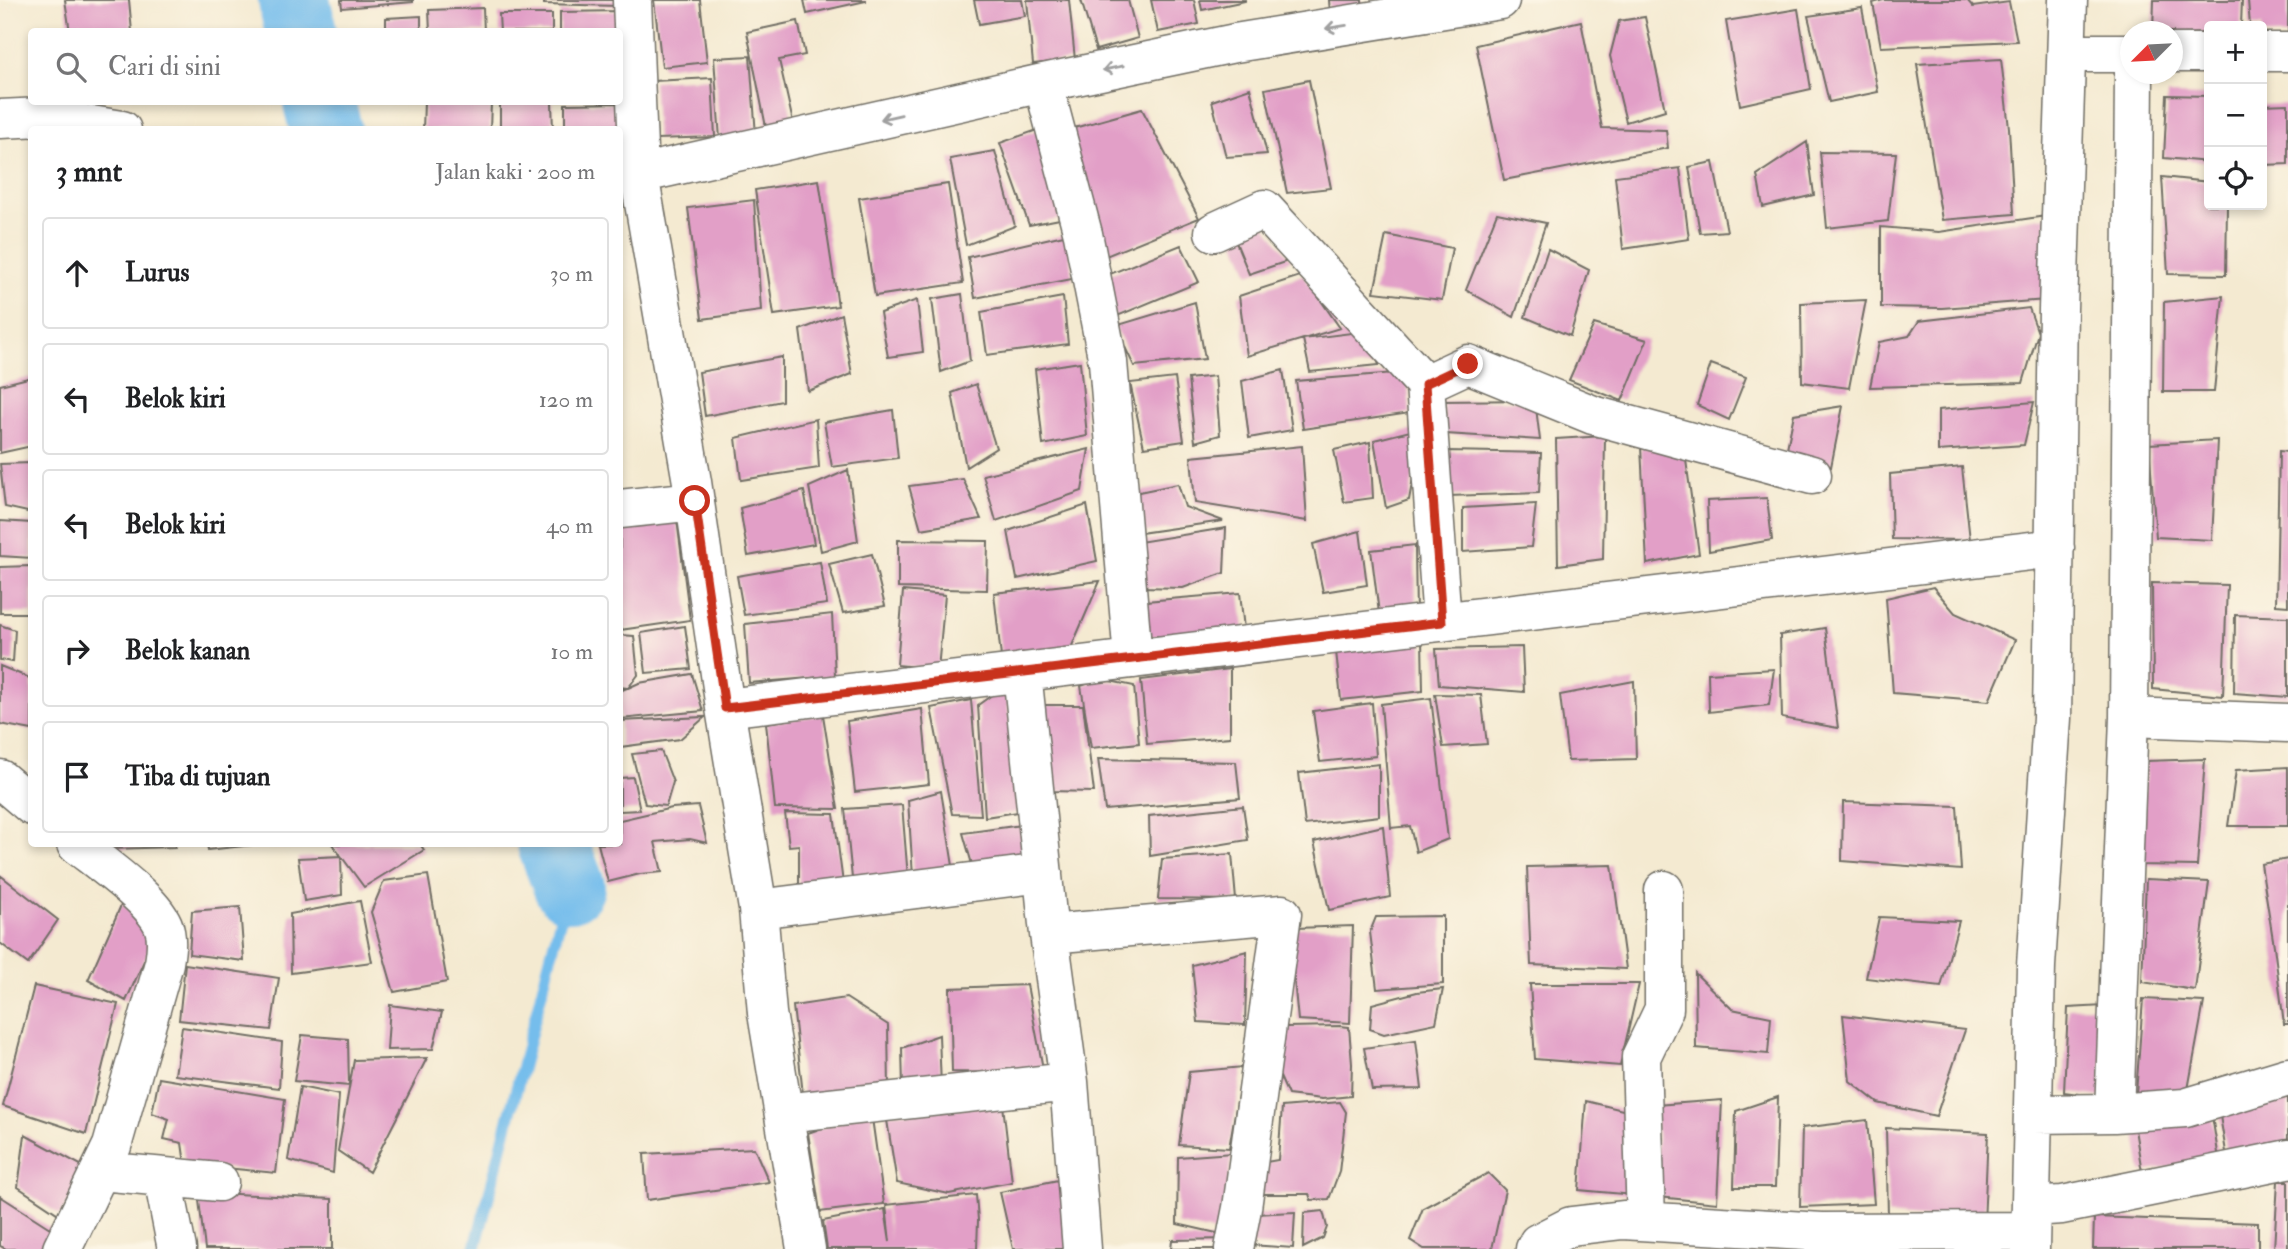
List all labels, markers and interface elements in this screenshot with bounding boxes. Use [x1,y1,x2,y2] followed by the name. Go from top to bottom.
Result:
[1325,21,1348,34] one-way arrow
[2120,21,2183,84] north arrow
[2204,21,2267,210] map controls
[2204,21,2267,84] button: +
[28,28,623,105] search box
[52,48,90,86] icon: search
[108,51,221,83] text: Cari di sini
[1102,62,1125,76] one-way arrow
[2204,84,2267,147] button: −
[880,111,902,124] one-way arrow
[2204,147,2267,210] button: locate
[56,153,122,190] text: 3 mnt
[435,157,595,186] text: Jalan kaki · 200 m
[58,254,96,292] icon: ahead
[125,257,189,289] text: Lurus
[550,259,593,288] text: 30 m
[1452,348,1483,379] route end
[58,380,96,418] icon: left
[125,383,226,415] text: Belok kiri
[539,385,593,414] text: 120 m
[679,485,710,516] route start
[58,506,96,544] icon: left
[125,509,226,541] text: Belok kiri
[546,511,593,540] text: 40 m
[58,632,96,670] icon: right
[125,635,250,667] text: Belok kanan
[550,637,593,666] text: 10 m
[58,758,96,796] icon: arrive
[125,761,270,793] text: Tiba di tujuan

